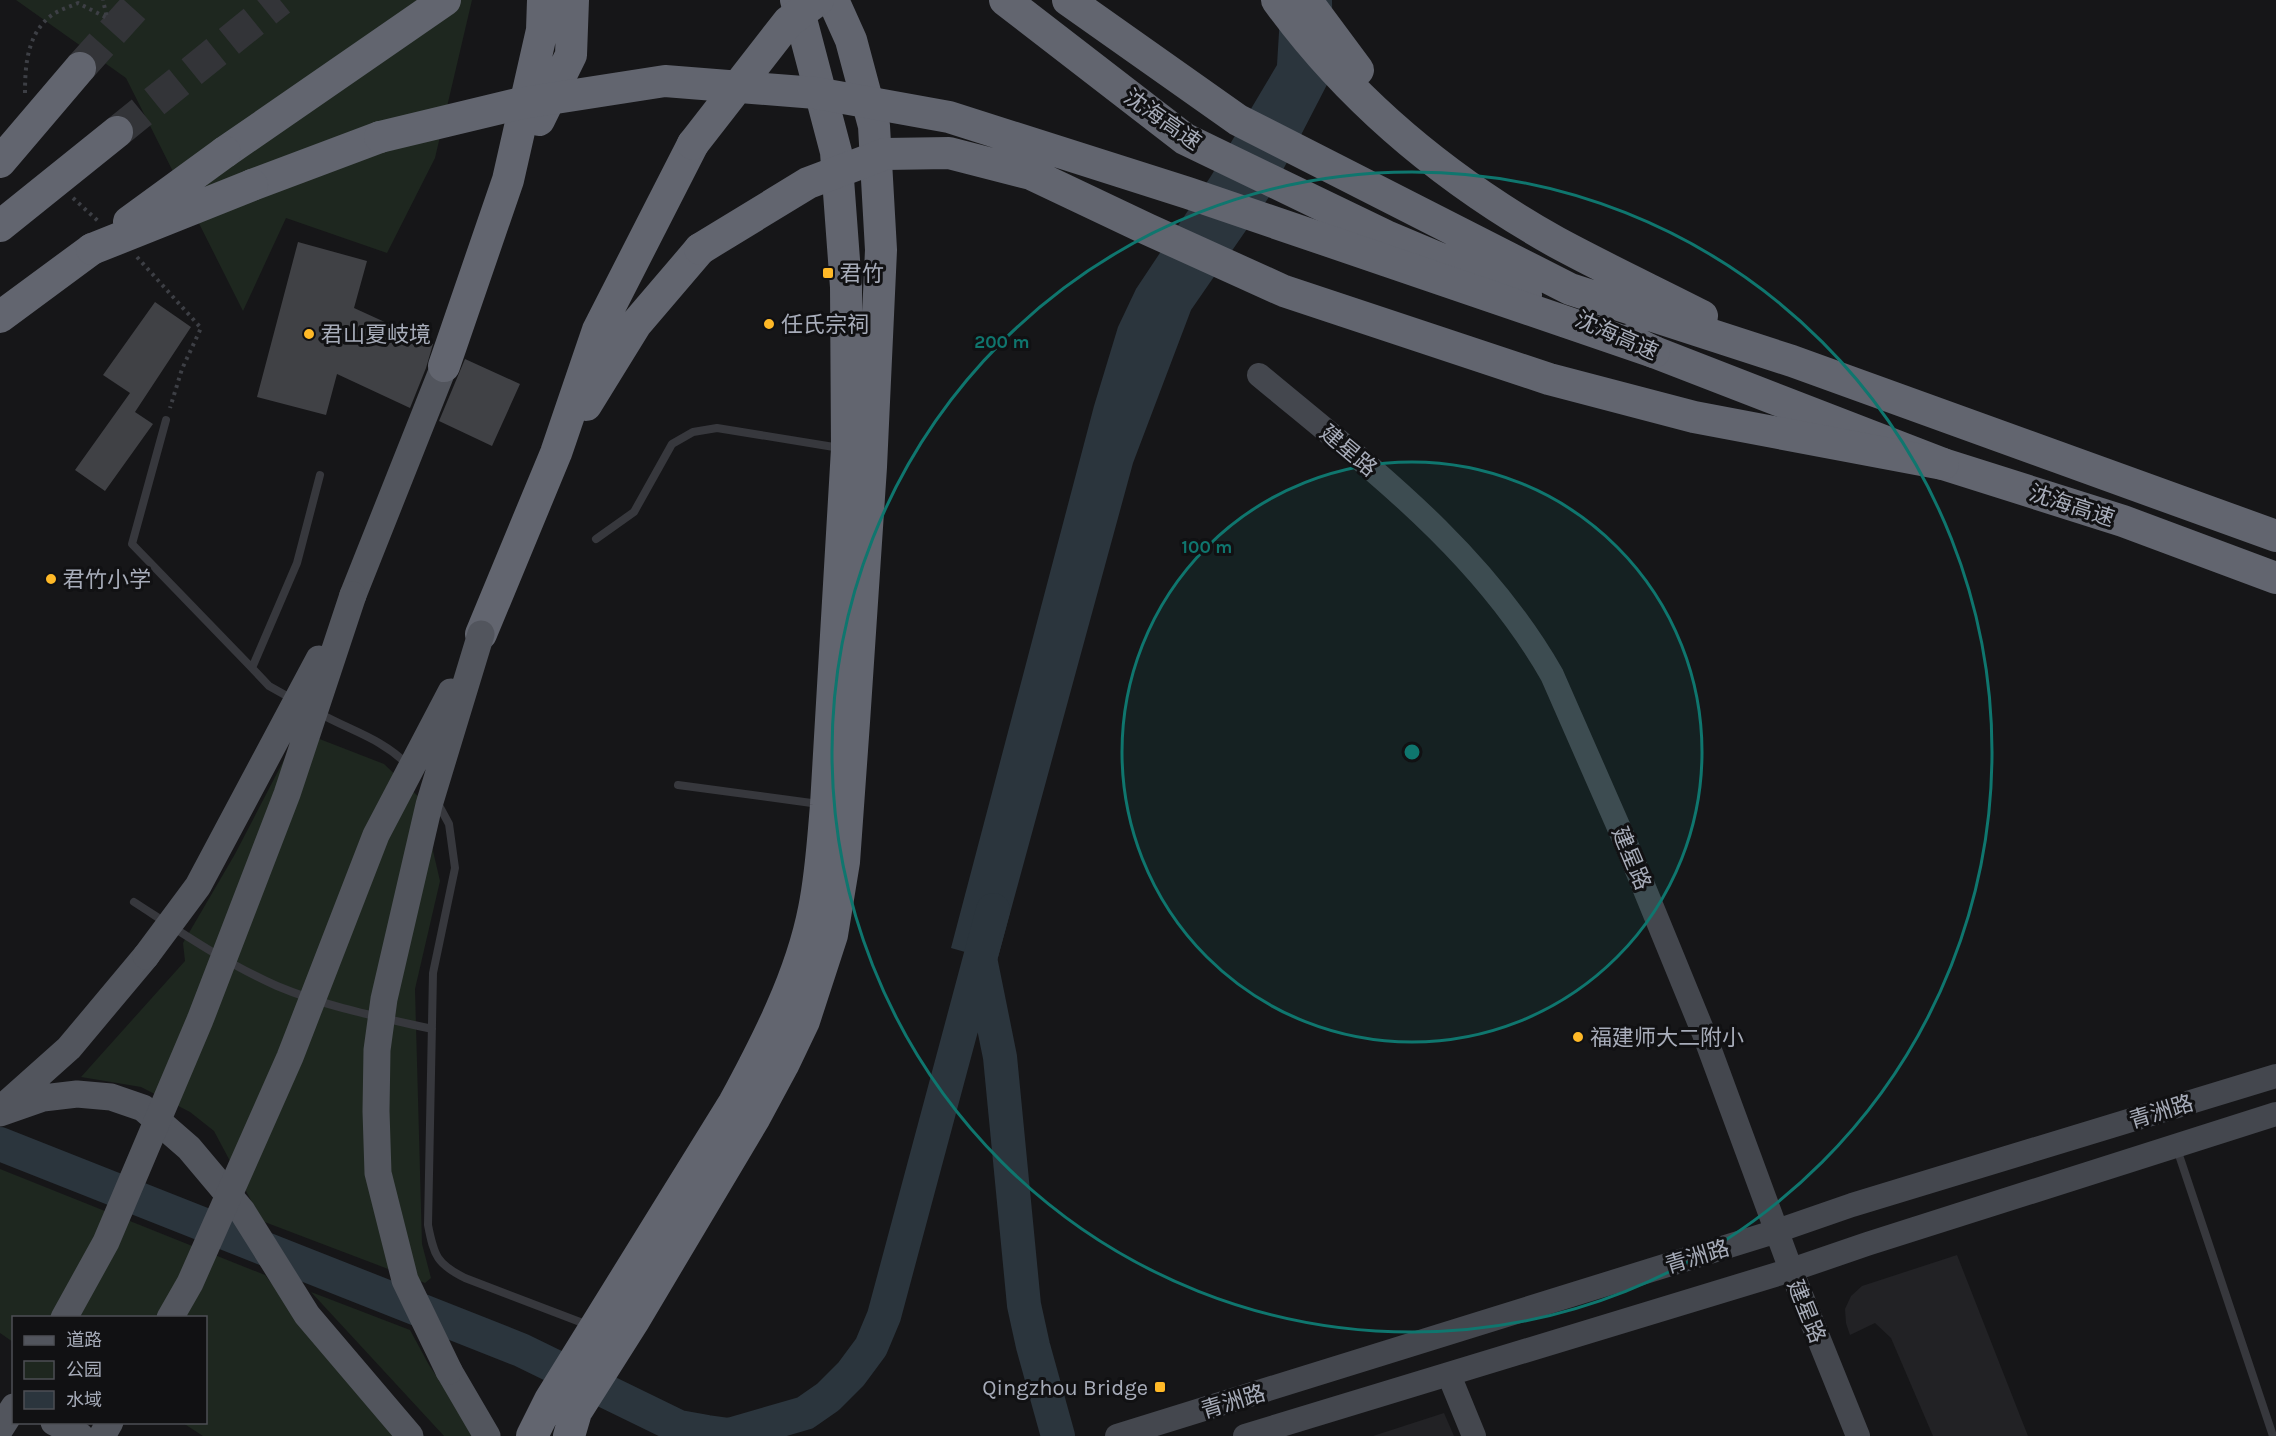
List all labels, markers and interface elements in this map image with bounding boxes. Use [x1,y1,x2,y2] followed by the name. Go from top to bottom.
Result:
[1119,84,1206,156] street label: 沈海高速
[840,261,884,287] place label: 君竹
[821,266,835,280] marker: 君竹
[1571,306,1662,366] street label: 沈海高速
[781,312,869,338] place label: 任氏宗祠
[762,317,776,331] marker: 任氏宗祠
[321,322,431,348] place label: 君山夏岐境
[302,327,316,341] marker: 君山夏岐境
[974,331,1030,353] text: 200 m
[1315,420,1382,482] street label: 建星路
[2026,480,2118,532] street label: 沈海高速
[1182,536,1232,558] text: 100 m
[63,567,151,593] place label: 君竹小学
[44,572,58,586] marker: 君竹小学
[1402,742,1422,762] centre of rings
[1606,823,1656,894] street label: 建星路
[1590,1025,1744,1051] place label: 福建师大二附小
[1571,1030,1585,1044] marker: 福建师大二附小
[2126,1090,2197,1134] street label: 青洲路
[1662,1235,1733,1279] street label: 青洲路
[1782,1276,1830,1347] street label: 建星路
[12,1316,207,1424] legend
[66,1329,102,1351] text: 道路
[66,1359,102,1381] text: 公园
[982,1375,1148,1401] place label: Qingzhou Bridge
[1153,1380,1167,1394] marker: Qingzhou Bridge
[1198,1380,1269,1424] street label: 青洲路
[66,1389,102,1411] text: 水域

